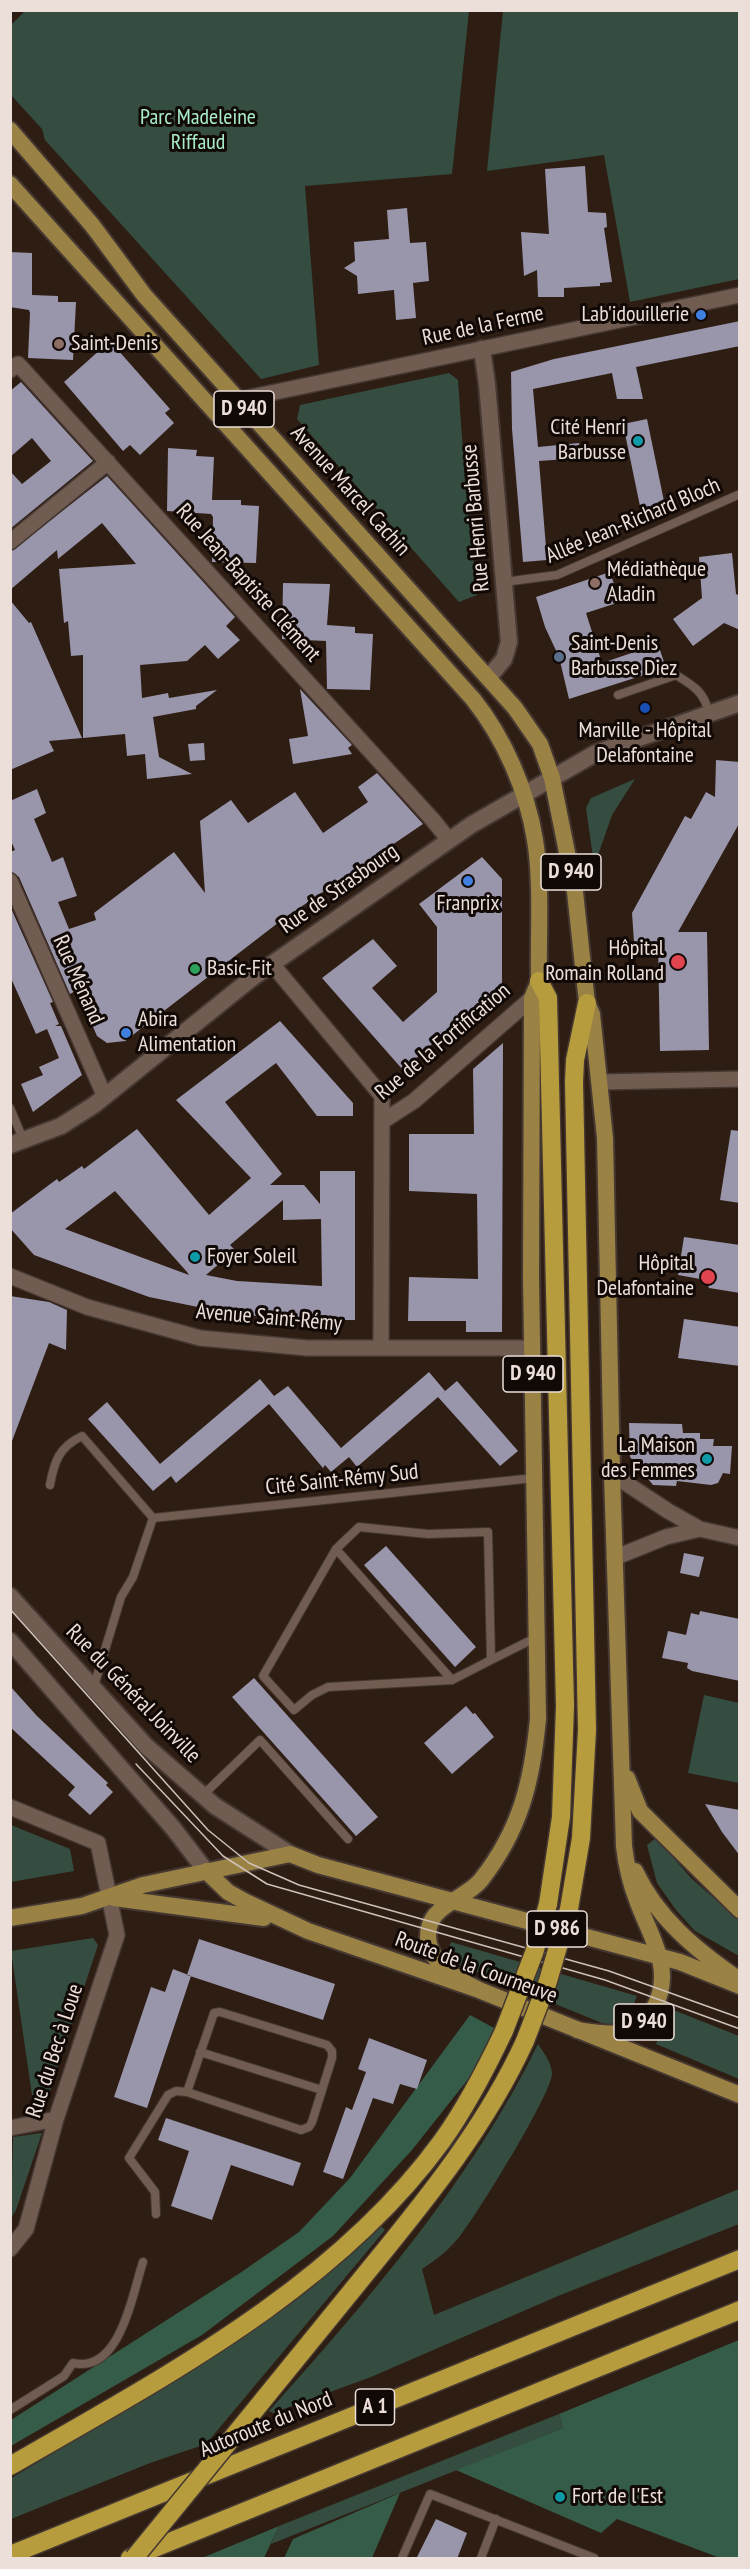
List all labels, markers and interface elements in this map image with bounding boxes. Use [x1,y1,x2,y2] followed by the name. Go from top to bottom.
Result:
[140,105,256,156] park label: Parc Madeleine Riffaud
[420,300,546,352] street label: Rue de la Ferme
[582,302,689,328] place label: Lab'idouillerie
[694,308,708,322] marker: Lab'idouillerie
[71,331,158,357] place label: Saint-Denis
[52,337,66,351] marker: Saint-Denis
[214,391,274,427] road number: D 940
[550,415,626,466] place label: Cité Henri Barbusse
[285,420,415,562] street label: Avenue Marcel Cachin
[631,434,645,448] marker: Cité Henri Barbusse
[456,443,496,593] street label: Rue Henri Barbusse
[542,472,724,570] street label: Allée Jean-Richard Bloch
[170,499,326,667] street label: Rue Jean-Baptiste Clément
[607,557,706,608] place label: Médiathèque Aladin
[588,576,602,590] marker: Médiathèque Aladin
[571,631,677,682] place label: Saint-Denis Barbusse Diez
[552,650,566,664] marker: Saint-Denis Barbusse Diez
[638,701,652,715] marker: Marville - Hôpital Delafontaine
[579,718,711,770] place label: Marville - Hôpital Delafontaine
[274,838,404,940] street label: Rue de Strasbourg
[541,854,601,890] road number: D 940
[461,874,475,888] marker: Franprix
[436,891,500,917] place label: Franprix
[47,931,109,1029] street label: Rue Ménand
[545,936,664,987] place label: Hôpital Romain Rolland
[669,953,687,971] marker: Hôpital Romain Rolland
[207,956,272,982] place label: Basic-Fit
[188,962,202,976] marker: Basic-Fit
[370,978,516,1106] street label: Rue de la Fortification
[138,1007,236,1058] place label: Abira Alimentation
[119,1026,133,1040] marker: Abira Alimentation
[207,1244,296,1270] place label: Foyer Soleil
[188,1250,202,1264] marker: Foyer Soleil
[596,1251,694,1302] place label: Hôpital Delafontaine
[699,1268,717,1286] marker: Hôpital Delafontaine
[195,1298,343,1338] street label: Avenue Saint-Rémy
[503,1356,563,1392] road number: D 940
[601,1433,695,1484] place label: La Maison des Femmes
[700,1452,714,1466] marker: La Maison des Femmes
[264,1459,420,1501] street label: Cité Saint-Rémy Sud
[60,1619,206,1769] street label: Rue du Général Joinville
[527,1911,587,1947] road number: D 986
[391,1926,561,2010] street label: Route de la Courneuve
[21,1981,89,2121] street label: Rue du Bec à Loue
[614,2004,674,2040] road number: D 940
[196,2386,336,2464] street label: Autoroute du Nord
[356,2389,394,2425] road number: A 1
[572,2484,663,2510] place label: Fort de l'Est
[553,2490,567,2504] marker: Fort de l'Est

